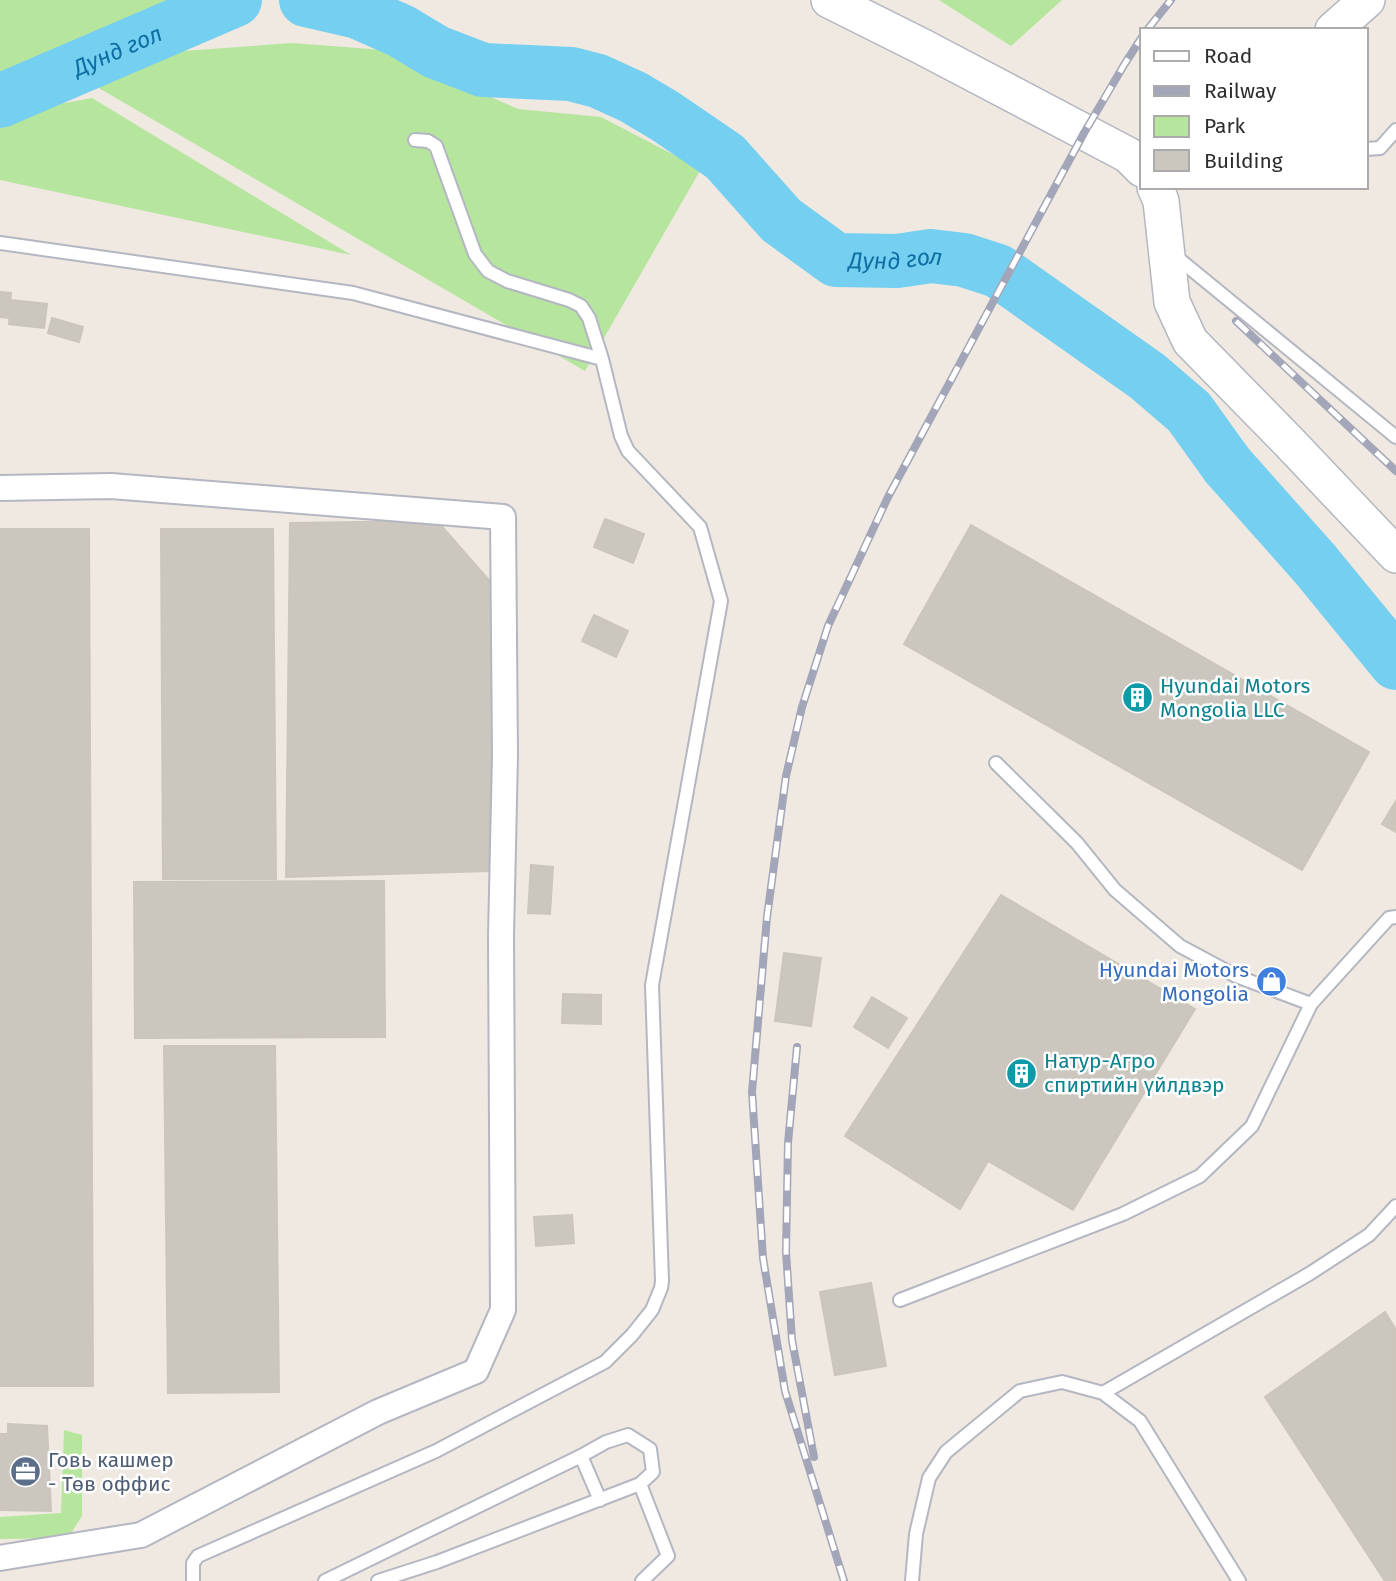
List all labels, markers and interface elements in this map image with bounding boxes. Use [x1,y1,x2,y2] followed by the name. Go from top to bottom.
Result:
[67,19,166,83] water label: Дунд гол
[1140,28,1368,189] legend
[1204,43,1252,69] text: Road
[1204,78,1277,104] text: Railway
[1204,113,1246,139] text: Park
[1204,148,1283,174] text: Building
[847,242,944,275] water label: Дунд гол
[1160,673,1311,723] place label: Hyundai Motors Mongolia LLC
[1120,681,1154,715] building icon: Hyundai Motors Mongolia LLC
[1099,957,1249,1007] place label: Hyundai Motors Mongolia
[1255,965,1289,999] shop icon: Hyundai Motors Mongolia
[1044,1048,1225,1098] place label: Натур-Агро спиртийн үйлдвэр
[1004,1056,1038,1090] building icon: Натур-Агро спиртийн үйлдвэр
[48,1447,174,1497] place label: Говь кашмер - Төв оффис
[8,1455,42,1489] office icon: Говь кашмер - Төв оффис

